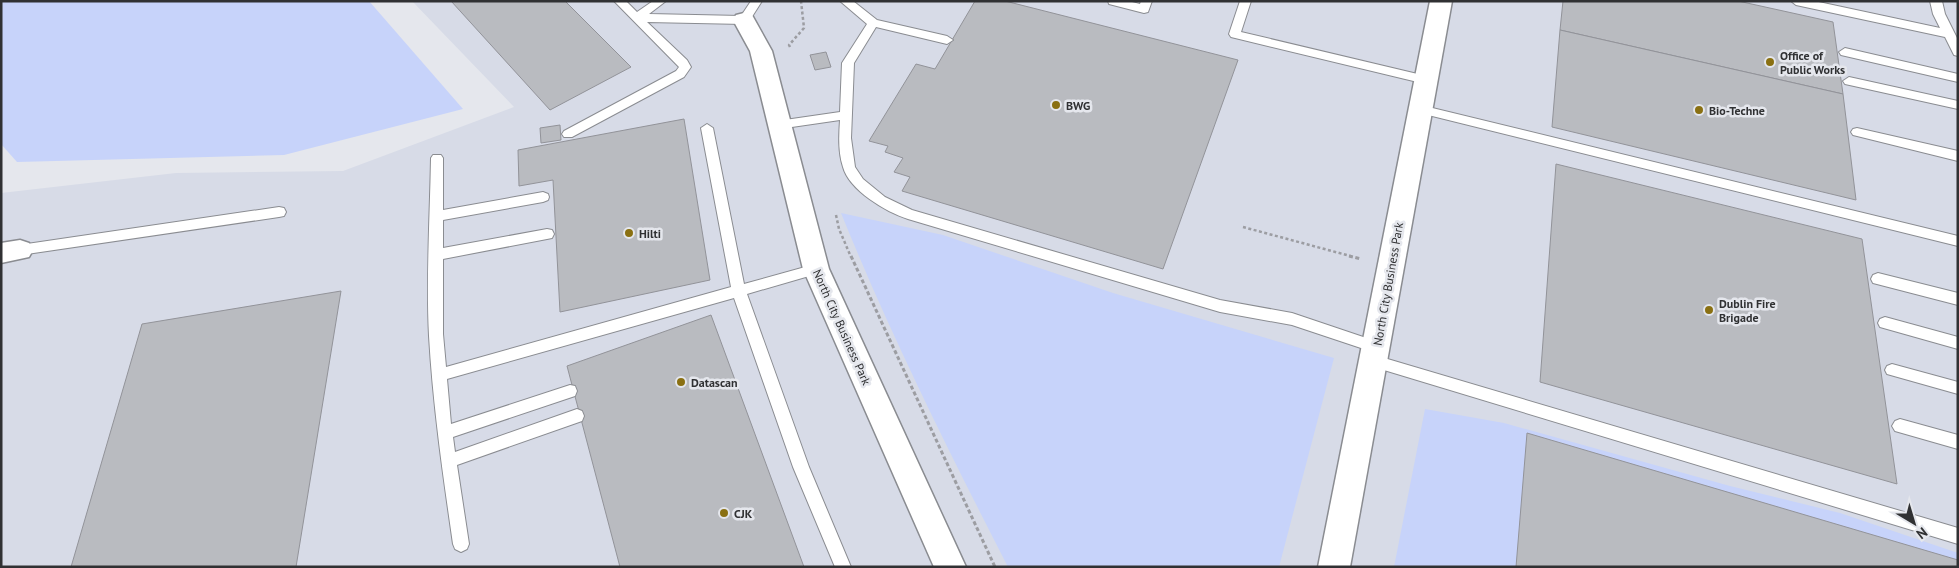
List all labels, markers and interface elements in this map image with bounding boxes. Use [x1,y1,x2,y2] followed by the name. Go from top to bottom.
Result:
[1780,48,1845,77] place label: Office of Public Works
[1764,56,1776,68] marker: Office of Public Works
[1066,98,1090,113] place label: BWG
[1050,99,1062,111] marker: BWG
[1709,103,1765,118] place label: Bio-Techne
[1693,104,1705,116] marker: Bio-Techne
[1370,221,1406,347] street label: North City Business Park
[639,226,661,241] place label: Hilti
[623,227,635,239] marker: Hilti
[810,267,874,387] street label: North City Business Park
[1719,296,1776,325] place label: Dublin Fire Brigade
[1703,304,1715,316] marker: Dublin Fire Brigade
[691,375,738,390] place label: Datascan
[675,376,687,388] marker: Datascan
[1889,498,1939,548] north arrow
[734,506,753,521] place label: CJK
[718,507,730,519] marker: CJK
[1913,523,1931,543] text: N

